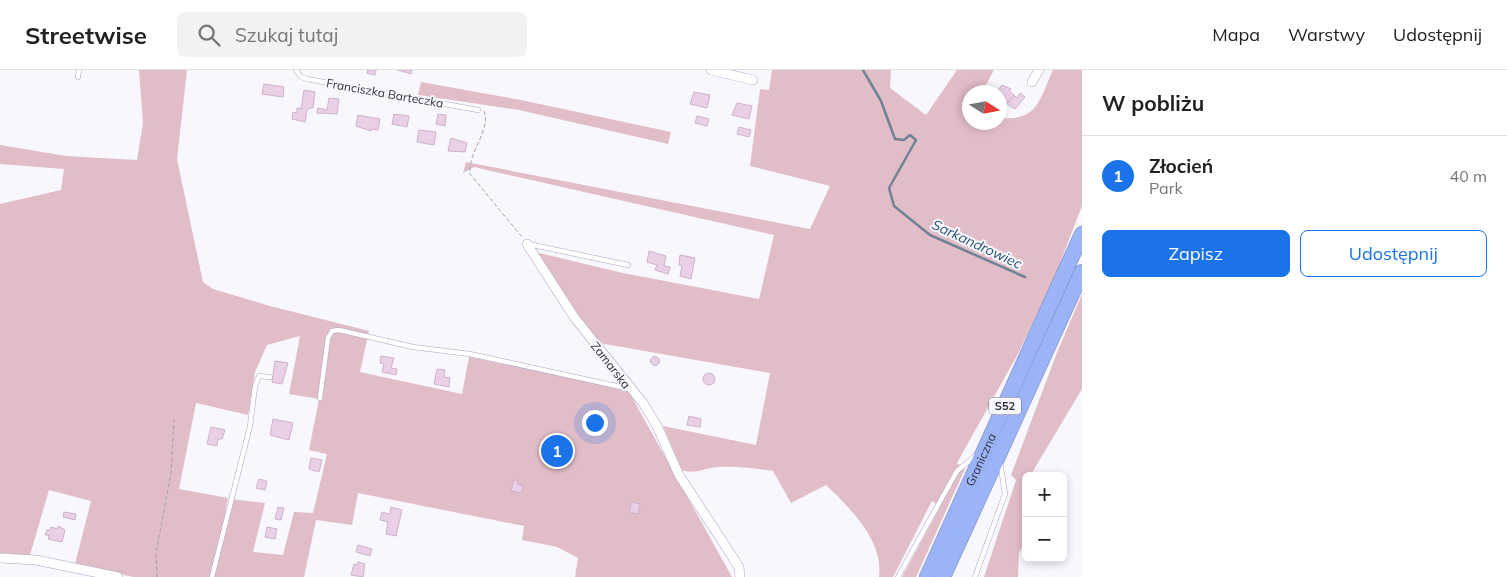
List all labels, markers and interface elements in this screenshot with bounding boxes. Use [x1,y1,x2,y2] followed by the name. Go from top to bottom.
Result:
[177,12,527,57] search box
[25,20,147,50] text: Streetwise
[195,21,223,49] icon: search
[235,23,338,47] text: Szukaj tutaj
[1212,23,1260,46] text: Mapa
[1288,23,1365,46] text: Warstwy
[1393,23,1482,46] text: Udostępnij
[325,75,445,111] street label: Franciszka Barteczka
[962,85,1007,130] north arrow
[1102,90,1204,116] text: W pobliżu
[1149,154,1213,178] text: Złocień
[1113,166,1123,186] text: 1
[1450,166,1487,186] text: 40 m
[1149,178,1183,198] text: Park
[929,215,1025,273] water label: Sarkandrowiec
[1102,230,1290,277] button: Zapisz
[1300,230,1487,277] button: Udostępnij
[588,338,634,392] street label: Zamarska
[989,398,1021,414] road number: S52
[582,410,608,436] your location
[962,431,999,488] street label: Graniczna
[541,432,573,470] pin: 1
[1022,472,1067,562] map controls
[1022,472,1067,517] button: +
[1022,517,1067,562] button: −

